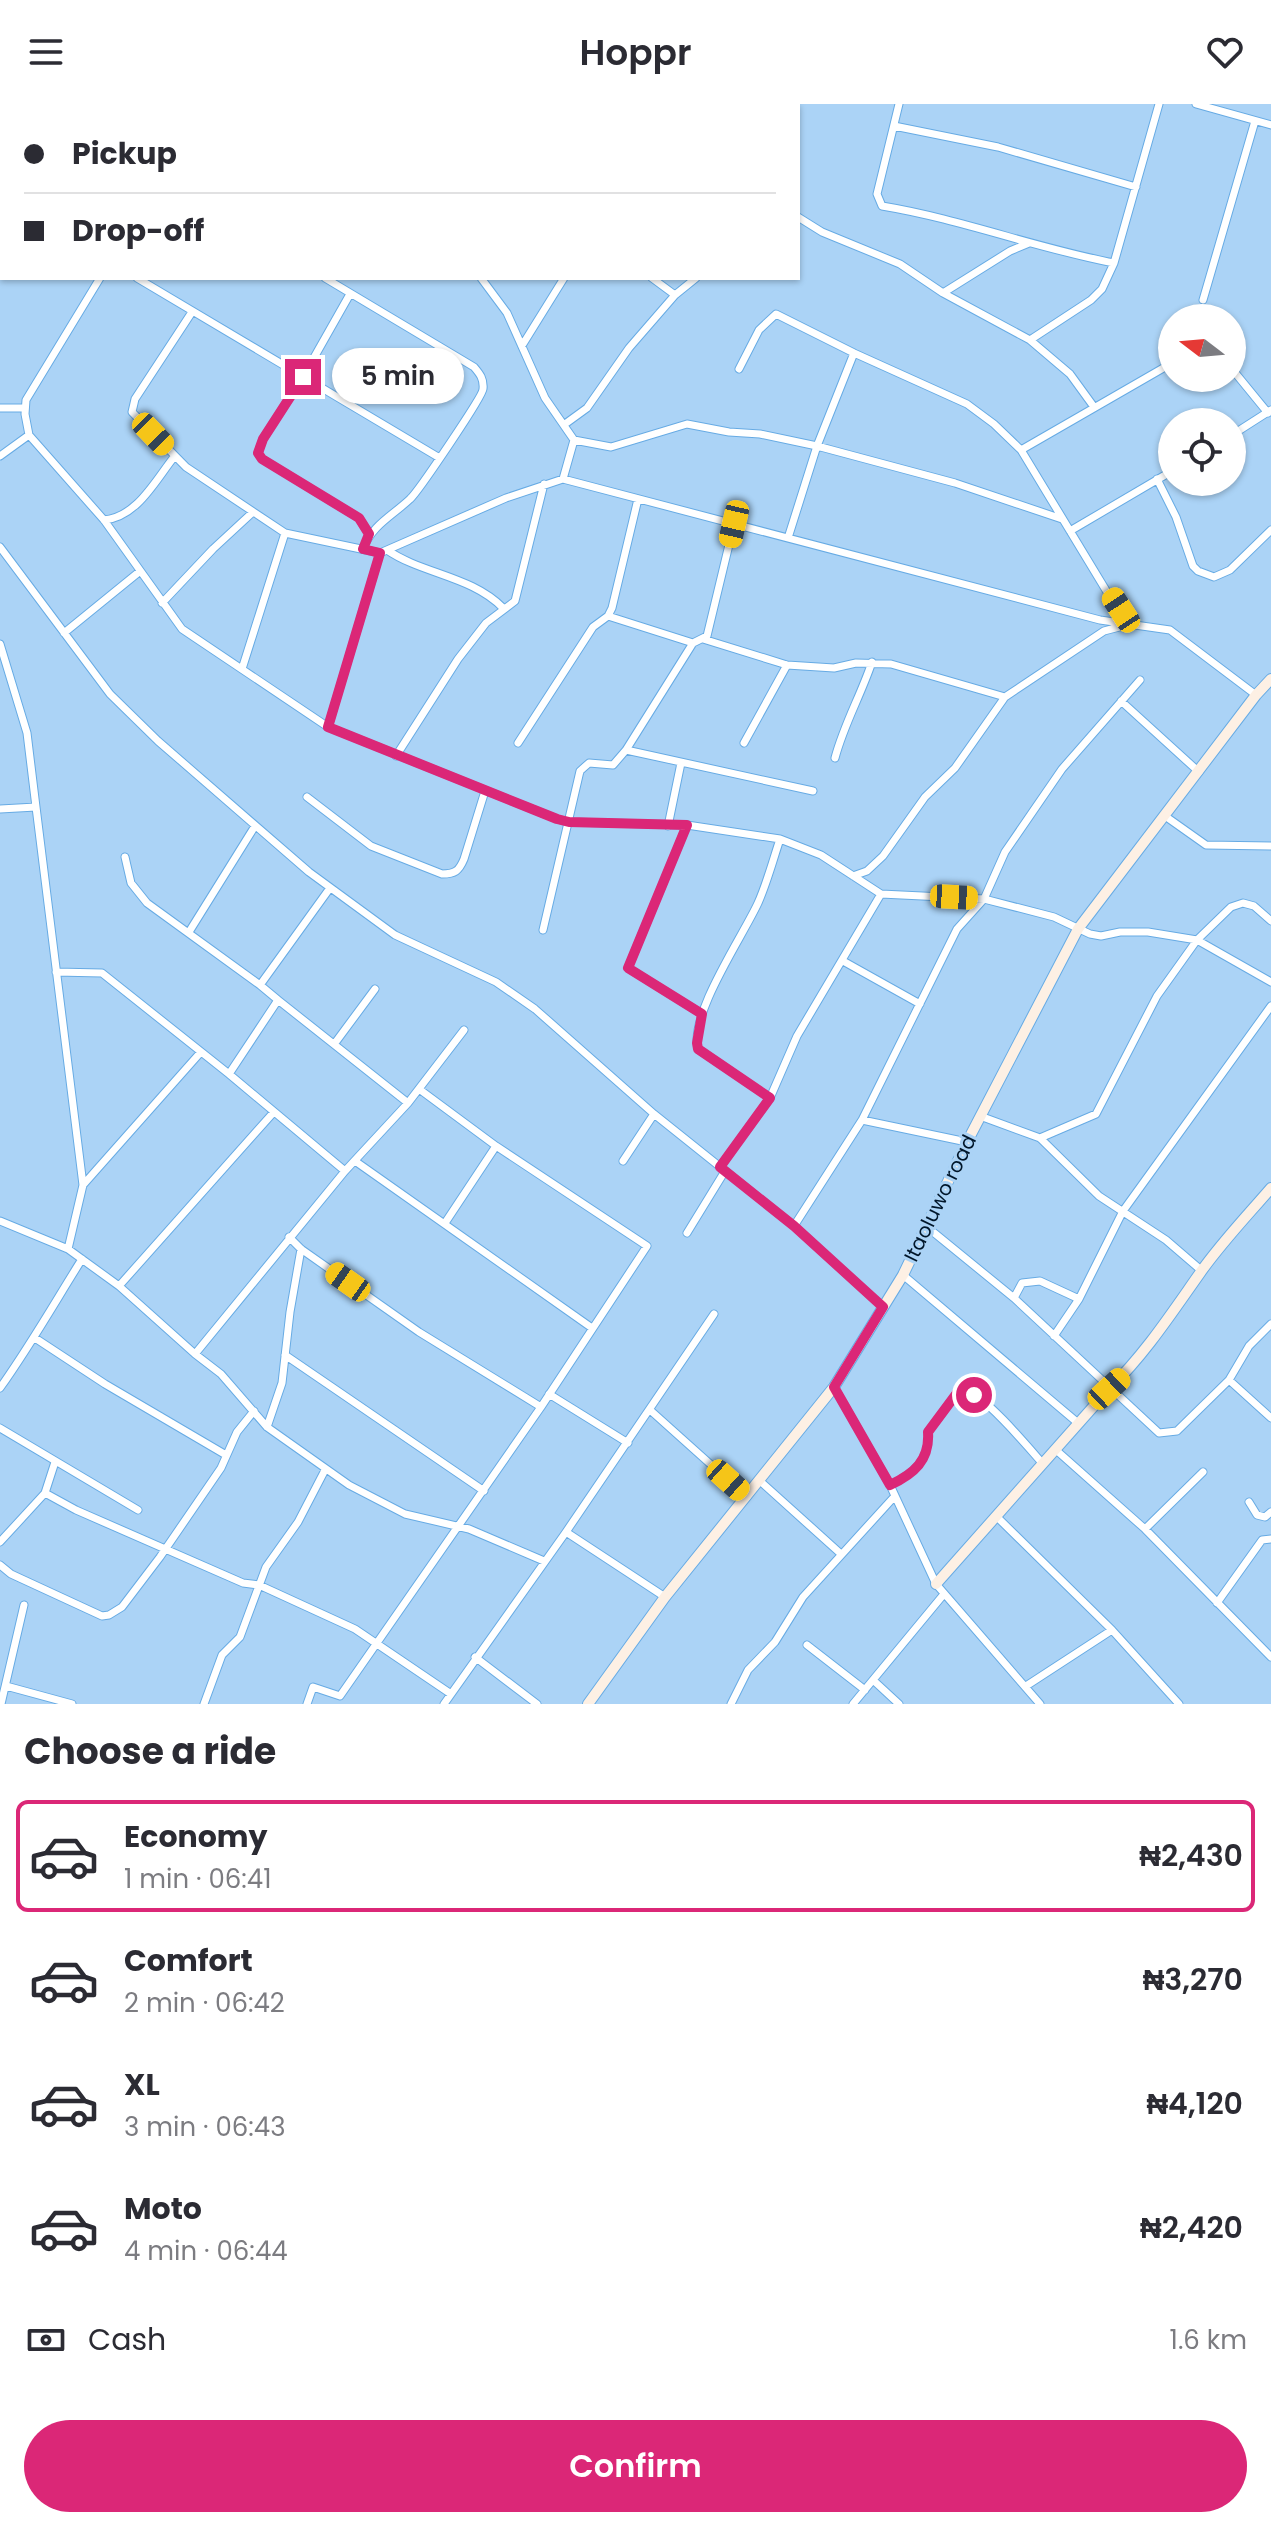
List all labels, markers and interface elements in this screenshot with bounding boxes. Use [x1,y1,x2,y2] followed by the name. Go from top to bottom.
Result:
[579,27,692,78] text: Hoppr
[24,30,68,74] icon: menu
[1203,30,1247,74] icon: heart
[72,132,177,175] text: Pickup
[72,209,204,252] text: Drop-off
[1158,304,1246,392] north arrow
[1158,304,1246,496] map controls
[331,349,463,405] callout: 5 min
[361,358,435,394] text: 5 min
[285,359,321,395] route end
[128,408,178,460] car
[1158,408,1246,496] button: locate
[717,498,751,550] car
[1098,583,1144,637] car
[929,884,979,910] car
[897,1130,983,1266] street label: Itaoluwo road
[321,1258,375,1306] car
[1083,1364,1135,1414] car
[956,1377,992,1413] route start
[702,1455,754,1505] car
[24,1726,276,1777] text: Choose a ride
[124,1815,268,1858] text: Economy
[28,1820,100,1892] icon: car
[1139,1834,1243,1877] text: ₦2,430
[124,1861,272,1897] text: 1 min · 06:41
[124,1939,253,1982] text: Comfort
[28,1944,100,2016] icon: car
[1143,1958,1243,2001] text: ₦3,270
[124,1985,285,2021] text: 2 min · 06:42
[124,2063,160,2106] text: XL
[28,2068,100,2140] icon: car
[1146,2082,1243,2125] text: ₦4,120
[124,2109,286,2145] text: 3 min · 06:43
[124,2187,202,2230] text: Moto
[28,2192,100,2264] icon: car
[1140,2206,1243,2249] text: ₦2,420
[124,2233,288,2269] text: 4 min · 06:44
[24,2318,68,2362] icon: cash
[88,2318,166,2361] text: Cash
[1170,2322,1247,2358] text: 1.6 km
[24,2420,1247,2512] button: Confirm

